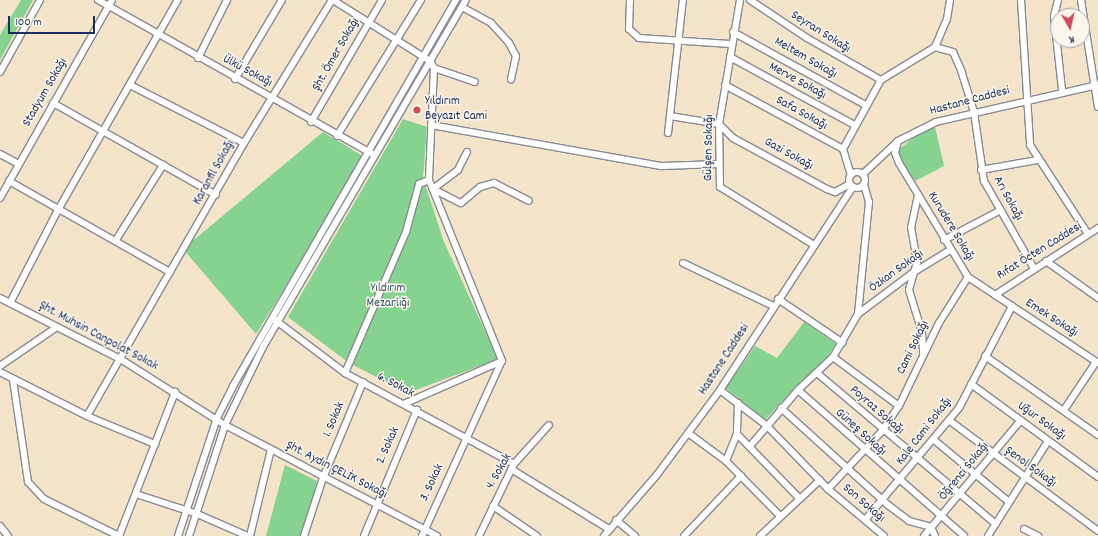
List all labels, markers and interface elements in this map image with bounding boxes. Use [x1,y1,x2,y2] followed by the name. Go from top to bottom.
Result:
[10,8,97,34] scale bar
[787,8,853,58] street label: Seyran Sokağı
[1050,8,1090,48] north arrow
[15,14,42,31] text: 100 m
[310,16,364,94] street label: Şht. Ömer Sokağı
[1068,31,1075,47] text: K
[771,35,839,83] street label: Meltem Sokağı
[220,52,274,92] street label: Ülkü Sokağı
[20,56,72,130] street label: Stadyum Sokağı
[766,60,828,104] street label: Merve Sokağı
[928,84,1012,120] street label: Hastane Caddesi
[773,93,829,135] street label: Safa Sokağı
[425,95,487,126] place label: Yıldırım Beyazıt Cami
[412,105,422,115] marker: Yıldırım Beyazıt Cami
[702,115,718,181] street label: Gülşen Sokağı
[761,135,815,175] street label: Gazi Sokağı
[191,138,239,208] street label: Karanfil Sokağı
[988,174,1026,224] street label: Arı Sokağı
[923,189,977,265] street label: Kurudere Sokağı
[995,220,1085,284] street label: Rıfat Öcten Caddesi
[867,247,927,297] street label: Özkan Sokağı
[367,282,409,313] park label: Yıldırım Mezarlığı
[1022,296,1080,342] street label: Emek Sokağı
[36,299,160,375] street label: Şht. Muhsin Canpolat Sokak
[894,319,934,377] street label: Cami Sokağı
[696,321,754,399] street label: Hastane Caddesi
[374,370,416,402] street label: 6. Sokak
[846,383,906,439] street label: Poyraz Sokağı
[894,395,956,469] street label: Kale Cami Sokağı
[1014,399,1068,445] street label: Uğur Sokağı
[321,400,349,440] street label: 1. Sokak
[831,406,889,460] street label: Güneş Sokağı
[374,425,404,467] street label: 2. Sokak
[283,439,389,503] street label: Şht. Aydın ÇELİK Sokağı
[937,440,993,504] street label: Öğrenci Sokağı
[1001,444,1059,492] street label: Şenol Sokağı
[484,451,516,493] street label: 4. Sokak
[418,462,448,504] street label: 3. Sokak
[838,481,888,527] street label: Son Sokağı

